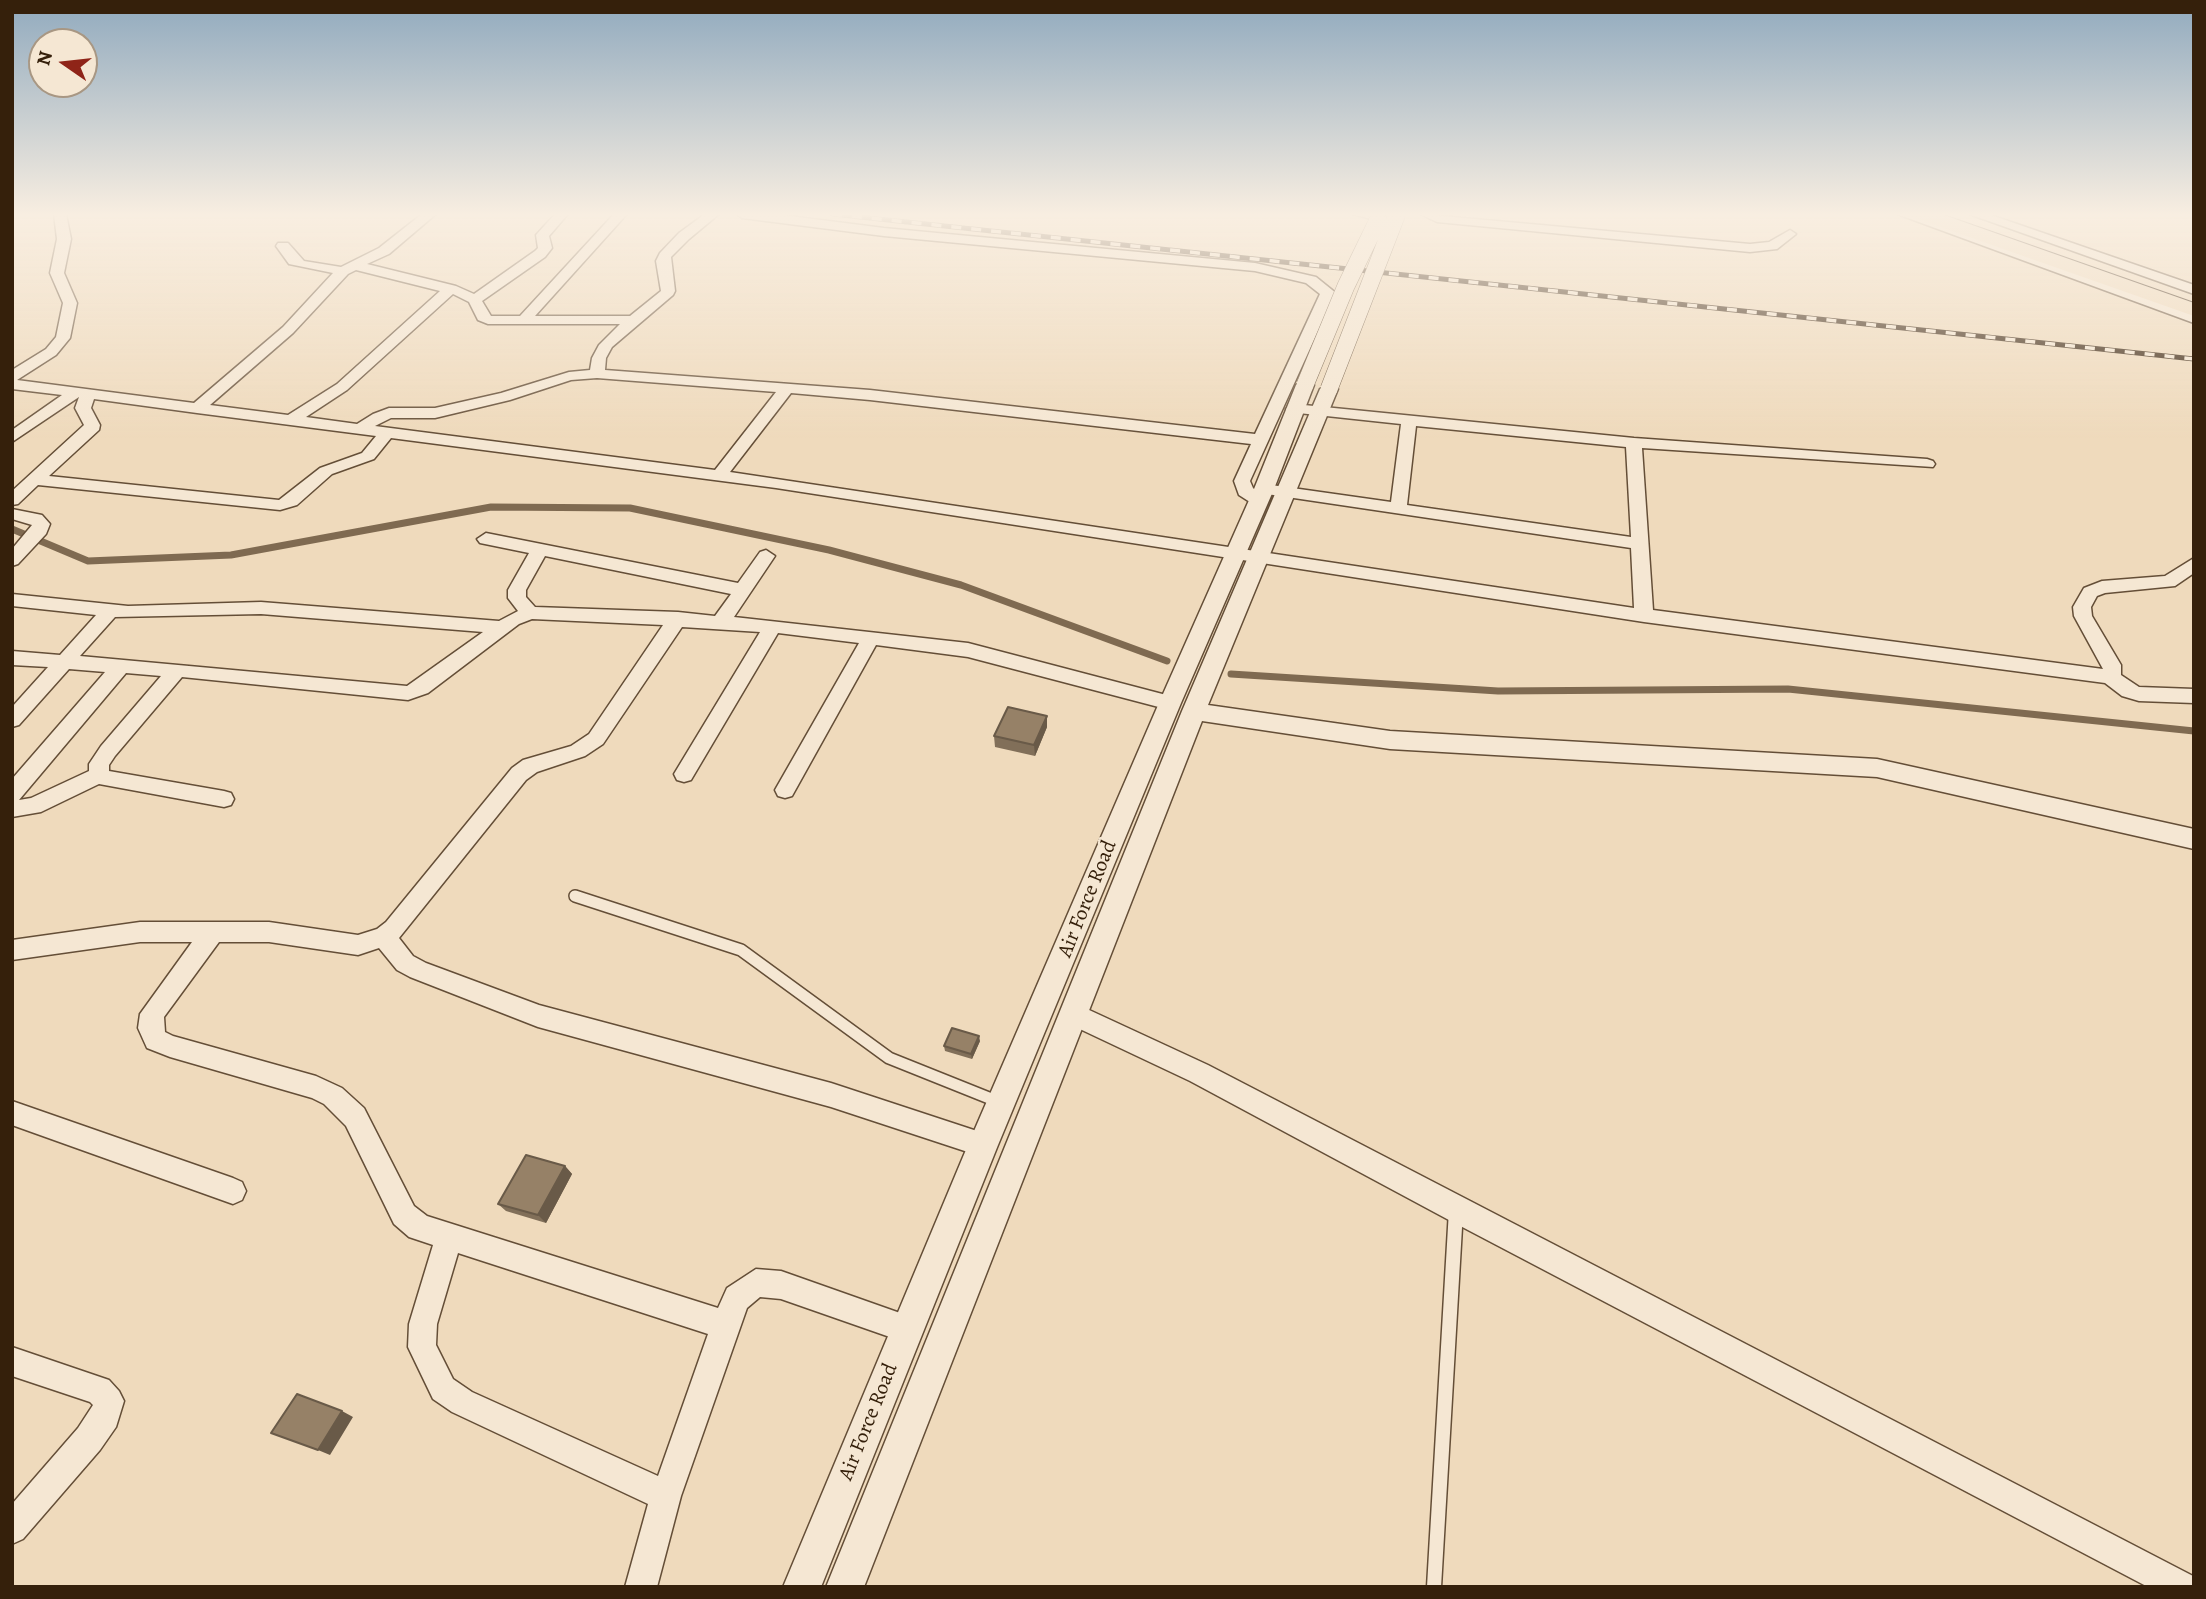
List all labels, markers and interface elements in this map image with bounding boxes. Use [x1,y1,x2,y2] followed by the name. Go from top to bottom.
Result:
[28,28,98,98] north arrow
[30,49,59,68] text: N
[1053,837,1123,961] street label: Air Force Road
[834,1360,904,1484] street label: Air Force Road

